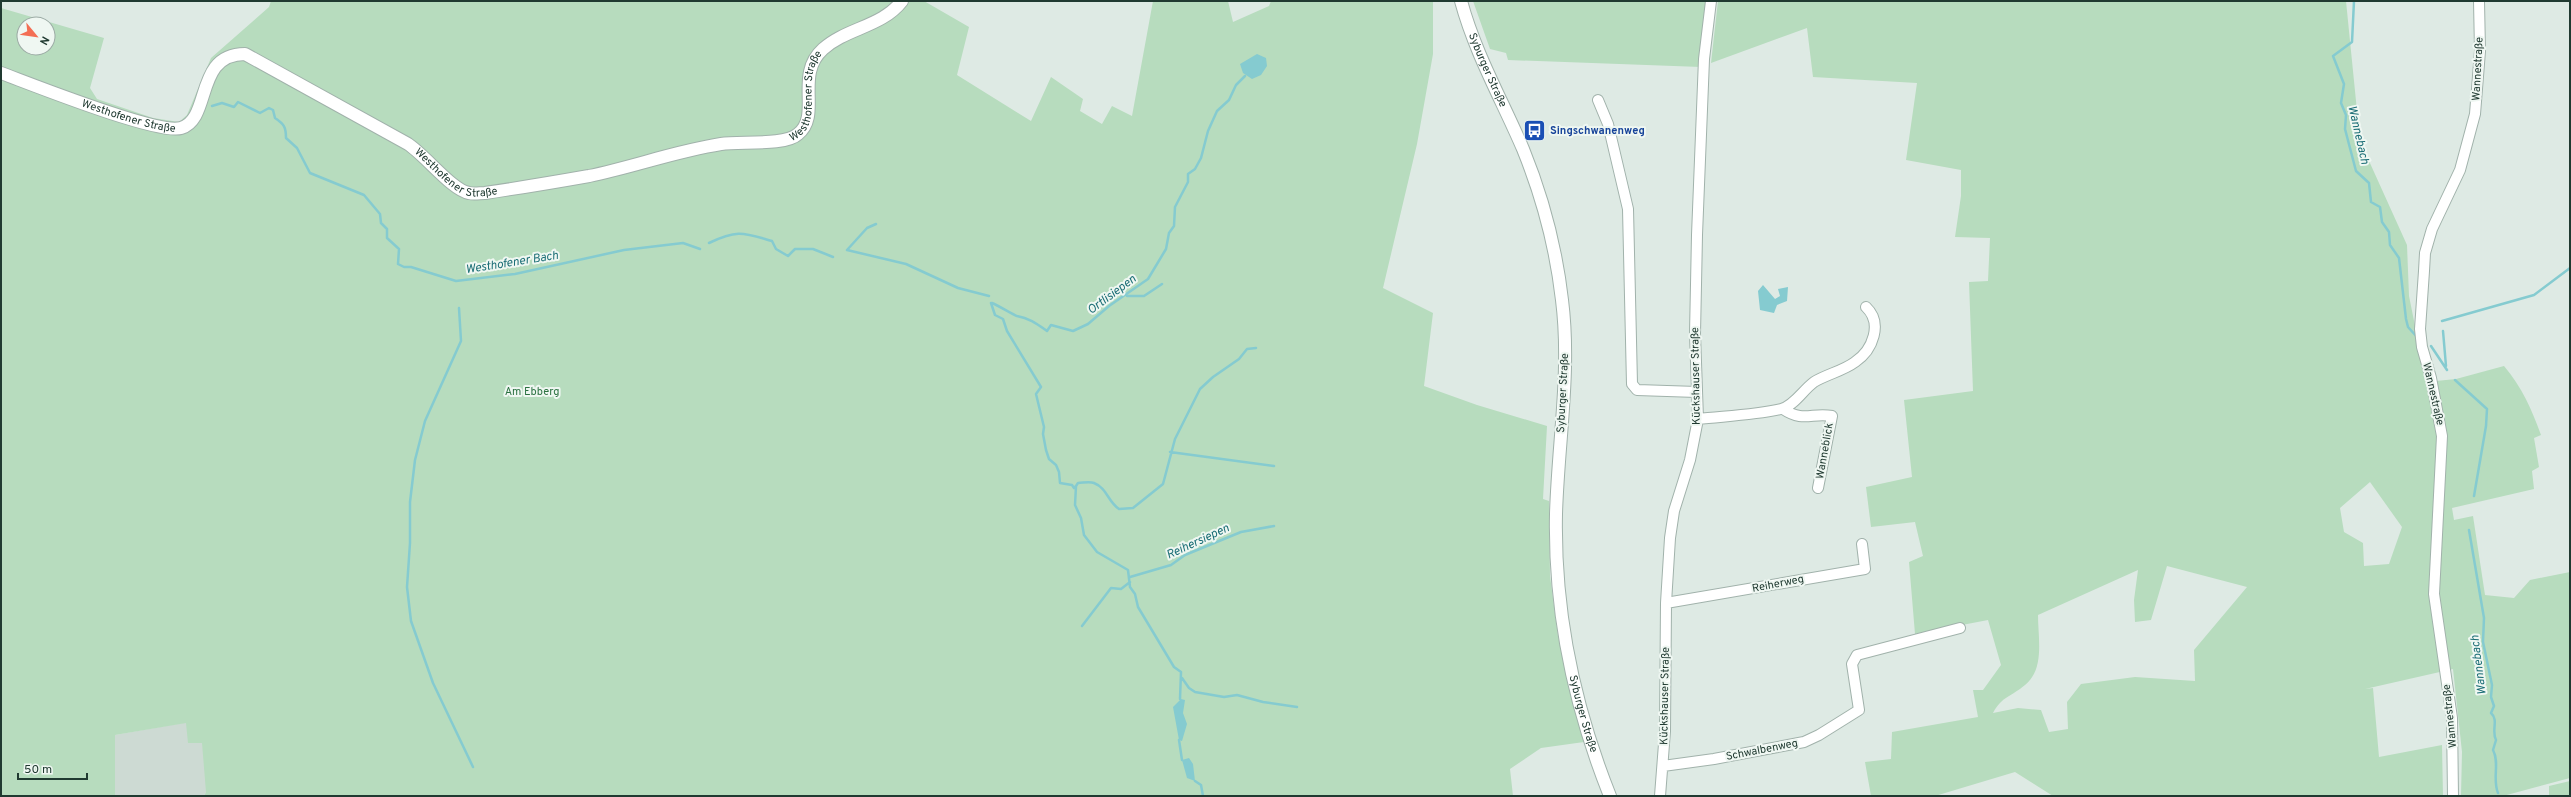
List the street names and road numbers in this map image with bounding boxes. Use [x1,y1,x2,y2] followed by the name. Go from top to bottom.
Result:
[1465,31,1510,110] street label: Syburger Straße
[2469,37,2487,101] street label: Wannestraße
[787,48,825,145] street label: Westhofener Straße
[80,97,176,136] street label: Westhofener Straße
[411,145,498,200] street label: Westhofener Straße
[1688,327,1704,425] street label: Kückshauser Straße
[1554,353,1572,433] street label: Syburger Straße
[2419,361,2447,427] street label: Wannestraße
[1813,422,1837,480] street label: Wanneblick
[1751,572,1805,596] street label: Reiherweg
[1657,647,1673,745] street label: Kückshauser Straße
[1566,674,1601,755] street label: Syburger Straße
[2440,683,2460,749] street label: Wannestraße
[1725,736,1799,764] street label: Schwalbenweg

